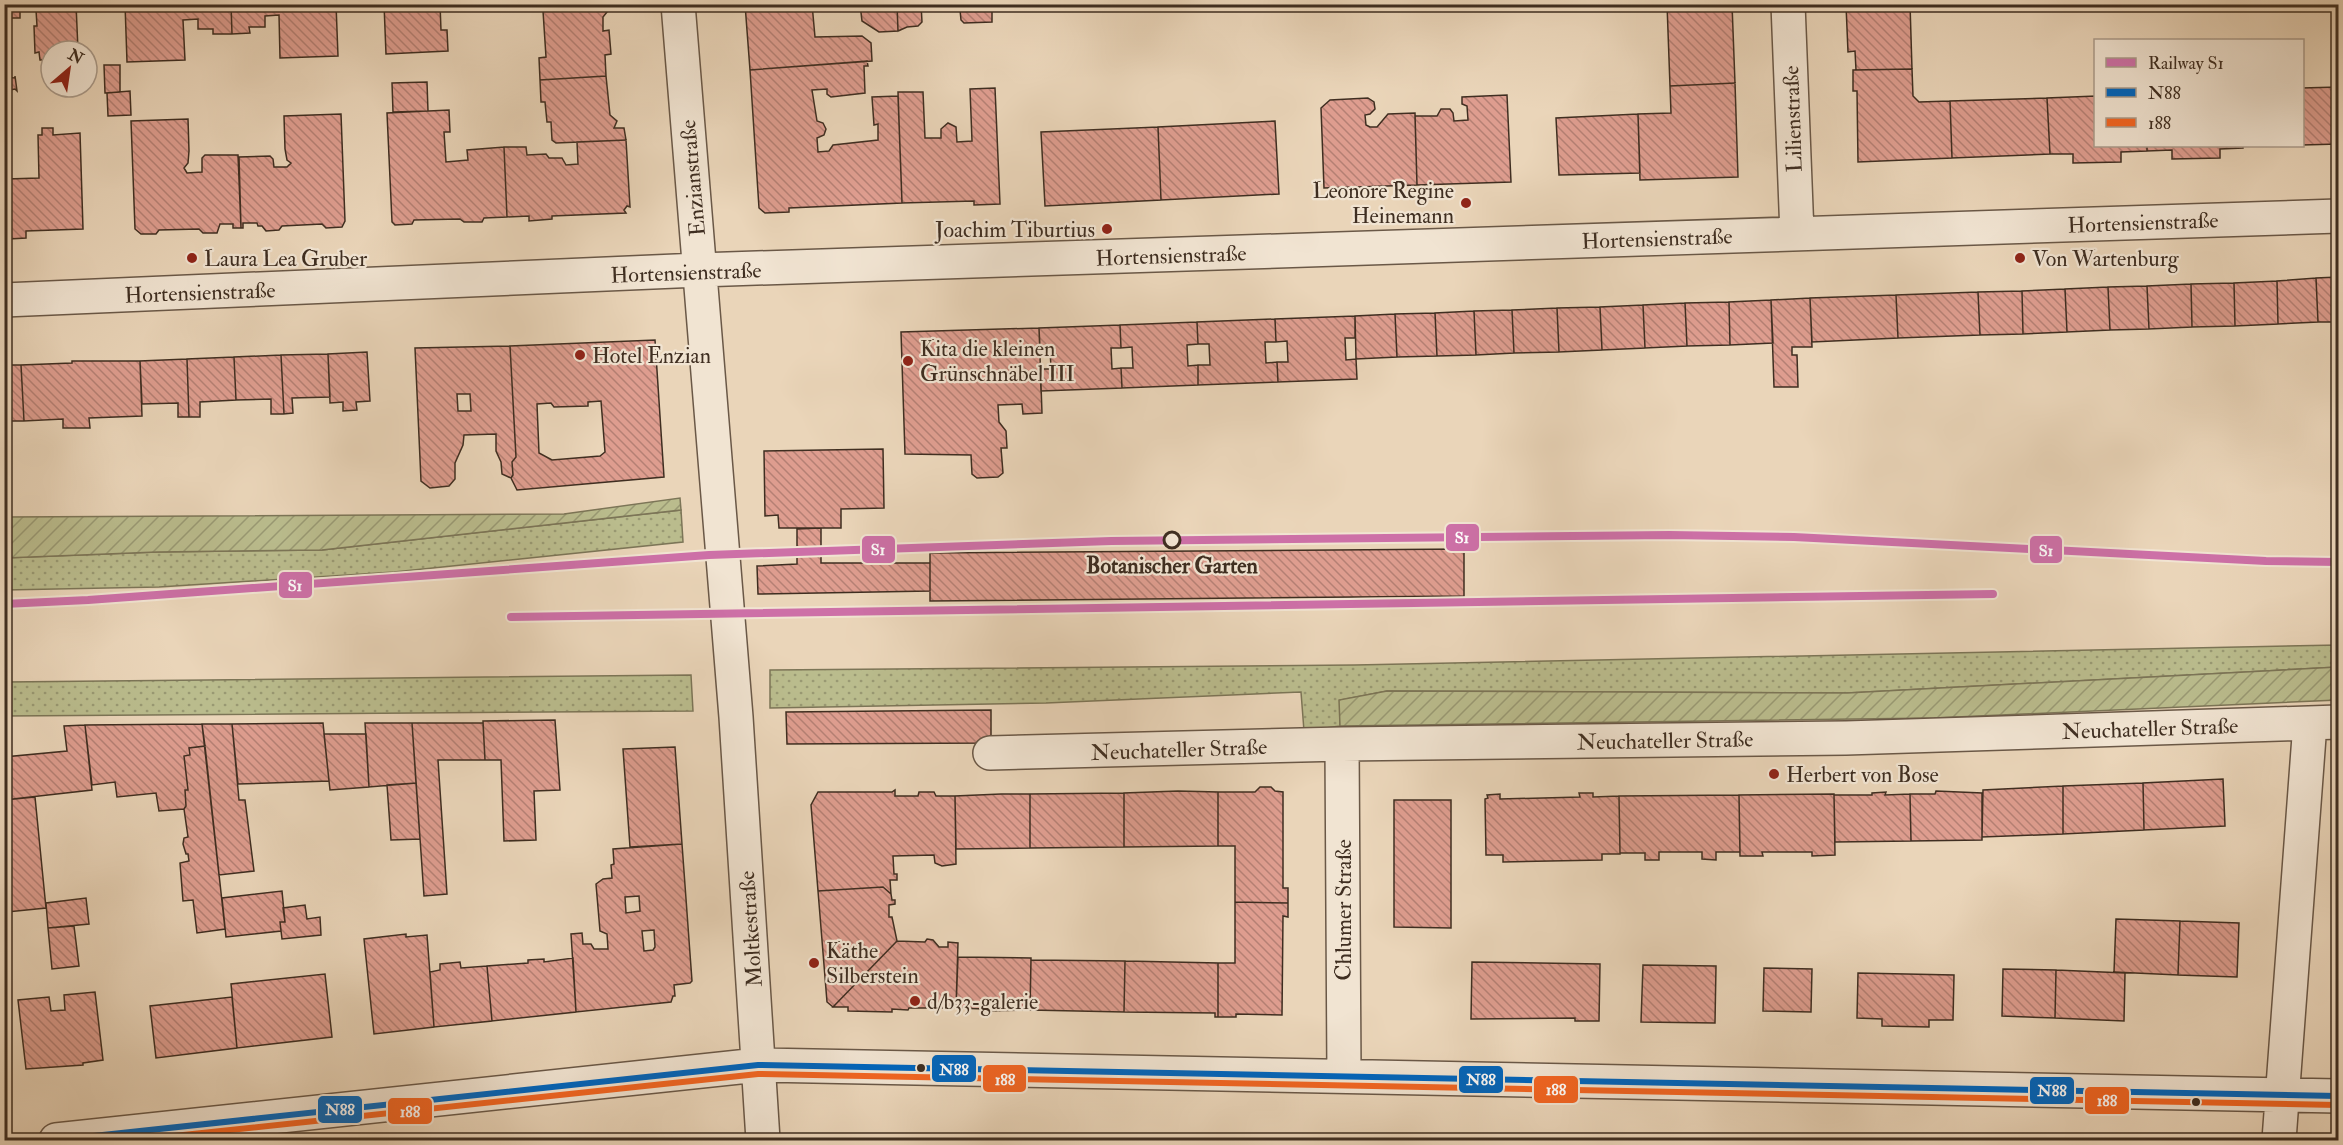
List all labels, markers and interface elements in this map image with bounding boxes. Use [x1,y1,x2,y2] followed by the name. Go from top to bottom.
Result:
[39,39,99,99] north arrow
[2094,39,2304,147] legend
[64,44,87,69] text: N
[2148,52,2224,75] text: Railway S1
[1777,65,1809,173] street label: Lilienstraße
[2148,82,2181,105] text: N88
[2148,112,2171,135] text: 188
[674,118,712,237] street label: Enzianstraße
[1312,177,1454,230] place label: Leonore Regine Heinemann
[1459,196,1473,210] marker: Leonore Regine Heinemann
[2067,206,2219,240] street label: Hortensienstraße
[934,216,1095,244] place label: Joachim Tiburtius
[1100,222,1114,236] marker: Joachim Tiburtius
[1581,222,1733,256] street label: Hortensienstraße
[1095,239,1247,273] street label: Hortensienstraße
[204,245,368,273] place label: Laura Lea Gruber
[2032,245,2180,273] place label: Von Wartenburg
[185,251,199,265] marker: Laura Lea Gruber
[2013,251,2027,265] marker: Von Wartenburg
[610,256,762,290] street label: Hortensienstraße
[124,276,276,310] street label: Hortensienstraße
[920,335,1075,388] place label: Kita die kleinen Grünschnäbel III
[592,342,711,370] place label: Hotel Enzian
[573,348,587,362] marker: Hotel Enzian
[901,354,915,368] marker: Kita die kleinen Grünschnäbel III
[1445,523,1480,552] line badge: S1
[1455,528,1470,548] text: S1
[1163,531,1181,549] marker: Botanischer Garten
[861,535,896,564] line badge: S1
[2029,535,2063,564] line badge: S1
[871,540,886,560] text: S1
[2039,541,2054,561] text: S1
[1086,552,1259,580] place label: Botanischer Garten
[278,571,313,599] line badge: S1
[288,576,303,596] text: S1
[2061,712,2239,746] street label: Neuchateller Straße
[1577,725,1753,757] street label: Neuchateller Straße
[1090,733,1268,767] street label: Neuchateller Straße
[1786,761,1939,789] place label: Herbert von Bose
[1767,767,1781,781] marker: Herbert von Bose
[1330,839,1358,981] street label: Chlumer Straße
[733,870,769,988] street label: Moltkestraße
[826,937,919,990] place label: Käthe Silberstein
[807,956,821,970] marker: Käthe Silberstein
[927,988,1038,1016] place label: d/b33-galerie
[908,994,922,1008] marker: d/b33-galerie
[931,1054,977,1083] line badge: N88
[938,1060,969,1080] text: N88
[915,1062,927,1074] unlabelled marker
[982,1064,1027,1093] line badge: 188
[1458,1065,1504,1094] line badge: N88
[995,1070,1016,1090] text: 188
[1465,1070,1496,1090] text: N88
[1533,1075,1579,1104] line badge: 188
[2029,1076,2075,1105] line badge: N88
[1546,1080,1567,1100] text: 188
[2036,1081,2067,1101] text: N88
[2084,1086,2130,1115] line badge: 188
[2097,1091,2118,1111] text: 188
[317,1095,363,1124] line badge: N88
[2190,1096,2202,1108] unlabelled marker
[387,1097,433,1125] line badge: 188
[324,1100,355,1120] text: N88
[400,1102,421,1122] text: 188

